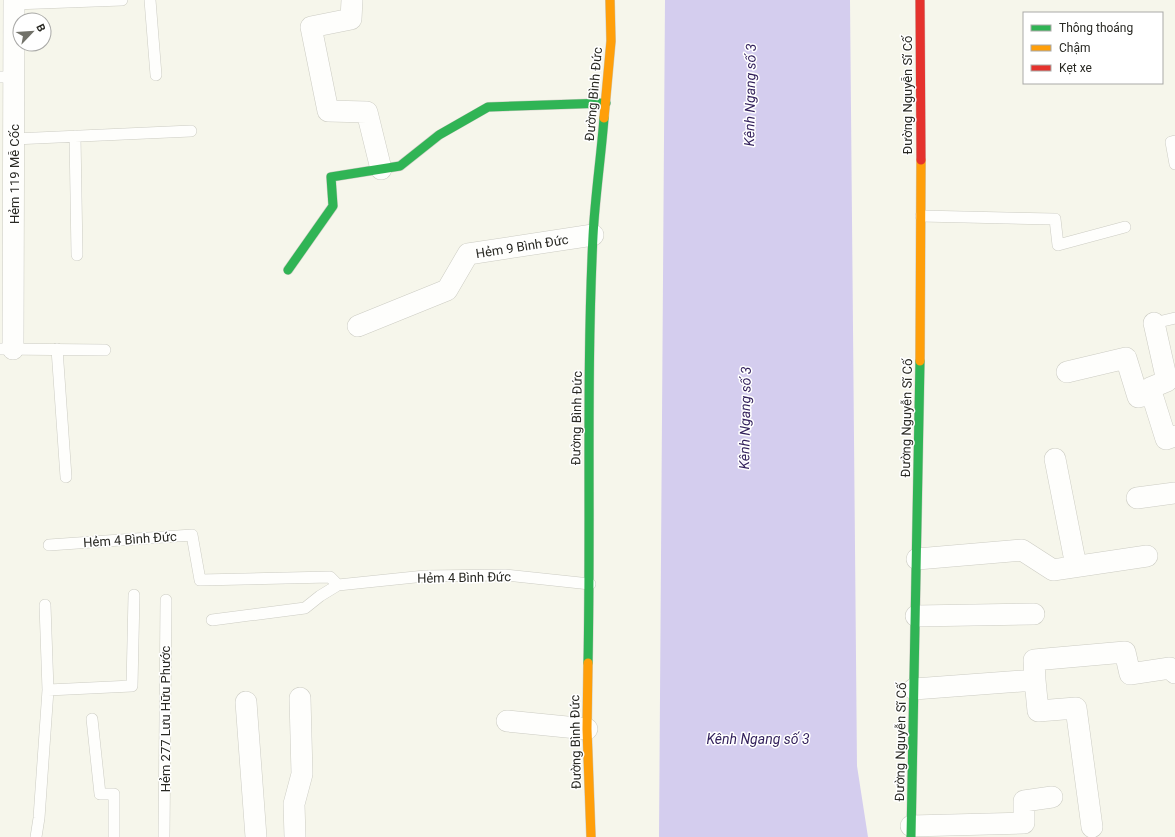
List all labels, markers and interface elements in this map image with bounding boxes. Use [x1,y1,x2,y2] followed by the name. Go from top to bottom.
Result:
[12,12,52,52] north arrow
[1023,12,1163,84] legend
[1059,21,1133,35] text: Thông thoáng
[33,22,48,34] text: B
[900,35,915,155] street label: Đường Nguyễn Sĩ Cố
[1059,41,1090,55] text: Chậm
[741,43,759,147] water label: Kênh Ngang số 3
[582,46,605,142] street label: Đường Bình Đức
[1059,61,1092,75] text: Kẹt xe
[7,124,22,224] street label: Hẻm 119 Mễ Cốc
[475,232,570,261] street label: Hẻm 9 Bình Đức
[898,358,915,478] street label: Đường Nguyễn Sĩ Cố
[736,366,754,470] water label: Kênh Ngang số 3
[568,371,585,465] street label: Đường Bình Đức
[83,529,178,550] street label: Hẻm 4 Bình Đức
[417,569,511,586] street label: Hẻm 4 Bình Đức
[158,646,173,792] street label: Hẻm 277 Lưu Hữu Phước
[892,682,909,802] street label: Đường Nguyễn Sĩ Cố
[567,695,584,789] street label: Đường Bình Đức
[706,731,810,747] water label: Kênh Ngang số 3

